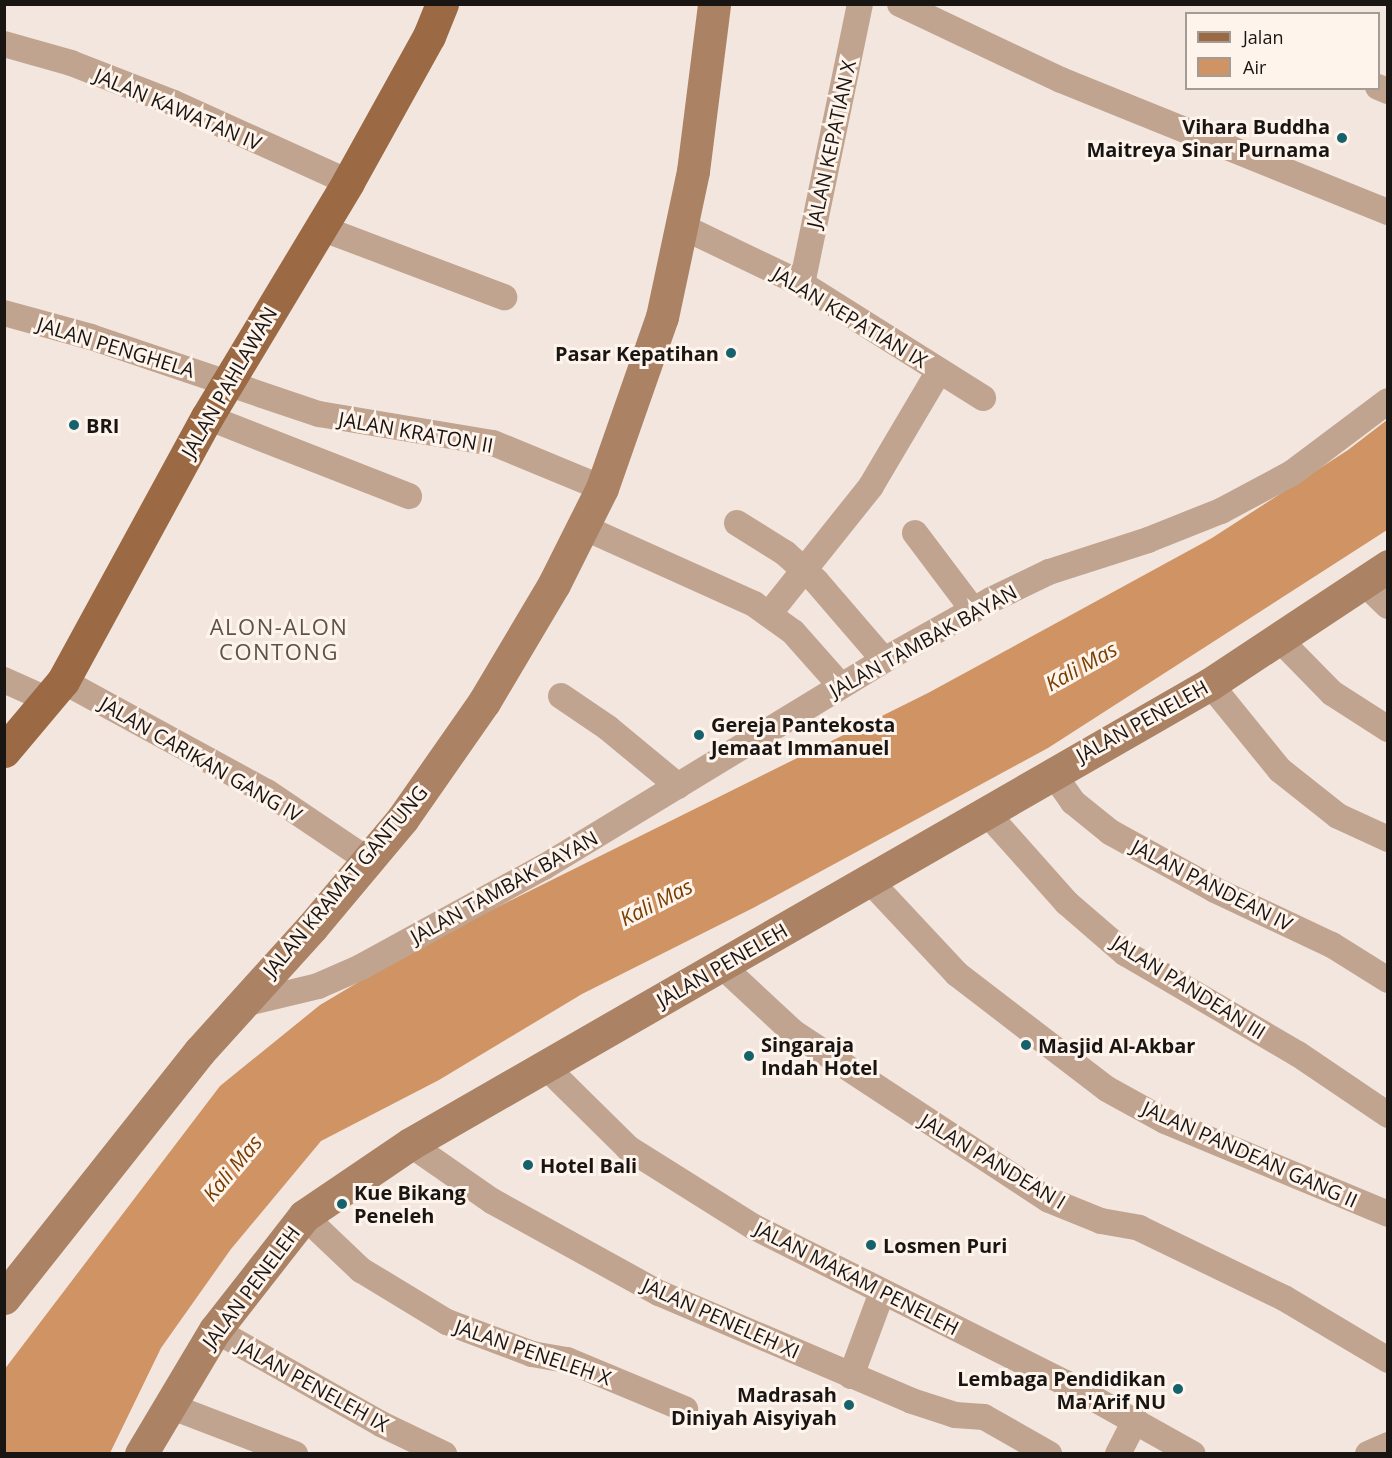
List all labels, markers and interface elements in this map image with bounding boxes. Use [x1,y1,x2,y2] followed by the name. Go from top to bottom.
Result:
[1185,12,1380,90] legend
[1243,25,1283,49] text: Jalan
[1243,55,1266,79] text: Air
[802,58,860,230] street label: JALAN KEPATIAN X
[91,63,265,155] street label: JALAN KAWATAN IV
[1086,114,1330,161] place label: Vihara Buddha Maitreya Sinar Purnama
[1335,131,1349,145] marker: Vihara Buddha Maitreya Sinar Purnama
[768,261,932,373] street label: JALAN KEPATIAN IX
[176,302,282,462] street label: JALAN PAHLAWAN
[35,312,197,382] street label: JALAN PENGHELA
[555,341,719,365] place label: Pasar Kepatihan
[724,346,738,360] marker: Pasar Kepatihan
[337,407,495,457] street label: JALAN KRATON II
[86,413,119,437] place label: BRI
[67,418,81,432] marker: BRI
[825,579,1021,703] street label: JALAN TAMBAK BAYAN
[210,613,348,664] district label: ALON-ALON CONTONG
[1041,636,1121,696] water label: Kali Mas
[1072,675,1212,767] street label: JALAN PENELEH
[96,691,306,827] street label: JALAN CARIKAN GANG IV
[711,712,895,759] place label: Gereja Pantekosta Jemaat Immanuel
[692,728,706,742] marker: Gereja Pantekosta Jemaat Immanuel
[258,780,432,982] street label: JALAN KRAMAT GANTUNG
[406,825,602,949] street label: JALAN TAMBAK BAYAN
[1128,834,1296,936] street label: JALAN PANDEAN IV
[615,873,697,931] water label: Kali Mas
[652,918,792,1012] street label: JALAN PENELEH
[1108,930,1270,1044] street label: JALAN PANDEAN III
[761,1032,878,1079] place label: Singaraja Indah Hotel
[1038,1033,1195,1057] place label: Masjid Al-Akbar
[1019,1038,1033,1052] marker: Masjid Al-Akbar
[742,1049,756,1063] marker: Singaraja Indah Hotel
[1139,1096,1361,1212] street label: JALAN PANDEAN GANG II
[916,1108,1070,1214] street label: JALAN PANDEAN I
[197,1130,267,1206] water label: Kali Mas
[540,1153,637,1177] place label: Hotel Bali
[521,1158,535,1172] marker: Hotel Bali
[354,1180,466,1227] place label: Kue Bikang Peneleh
[335,1197,349,1211] marker: Kue Bikang Peneleh
[751,1216,963,1340] street label: JALAN MAKAM PENELEH
[197,1221,305,1353] street label: JALAN PENELEH
[883,1233,1007,1257] place label: Losmen Puri
[864,1238,878,1252] marker: Losmen Puri
[639,1273,803,1363] street label: JALAN PENELEH XI
[452,1314,614,1390] street label: JALAN PENELEH X
[233,1333,393,1437] street label: JALAN PENELEH IX
[957,1366,1166,1413] place label: Lembaga Pendidikan Ma'Arif NU
[671,1382,837,1429] place label: Madrasah Diniyah Aisyiyah
[1171,1382,1185,1396] marker: Lembaga Pendidikan Ma'Arif NU
[842,1398,856,1412] marker: Madrasah Diniyah Aisyiyah

